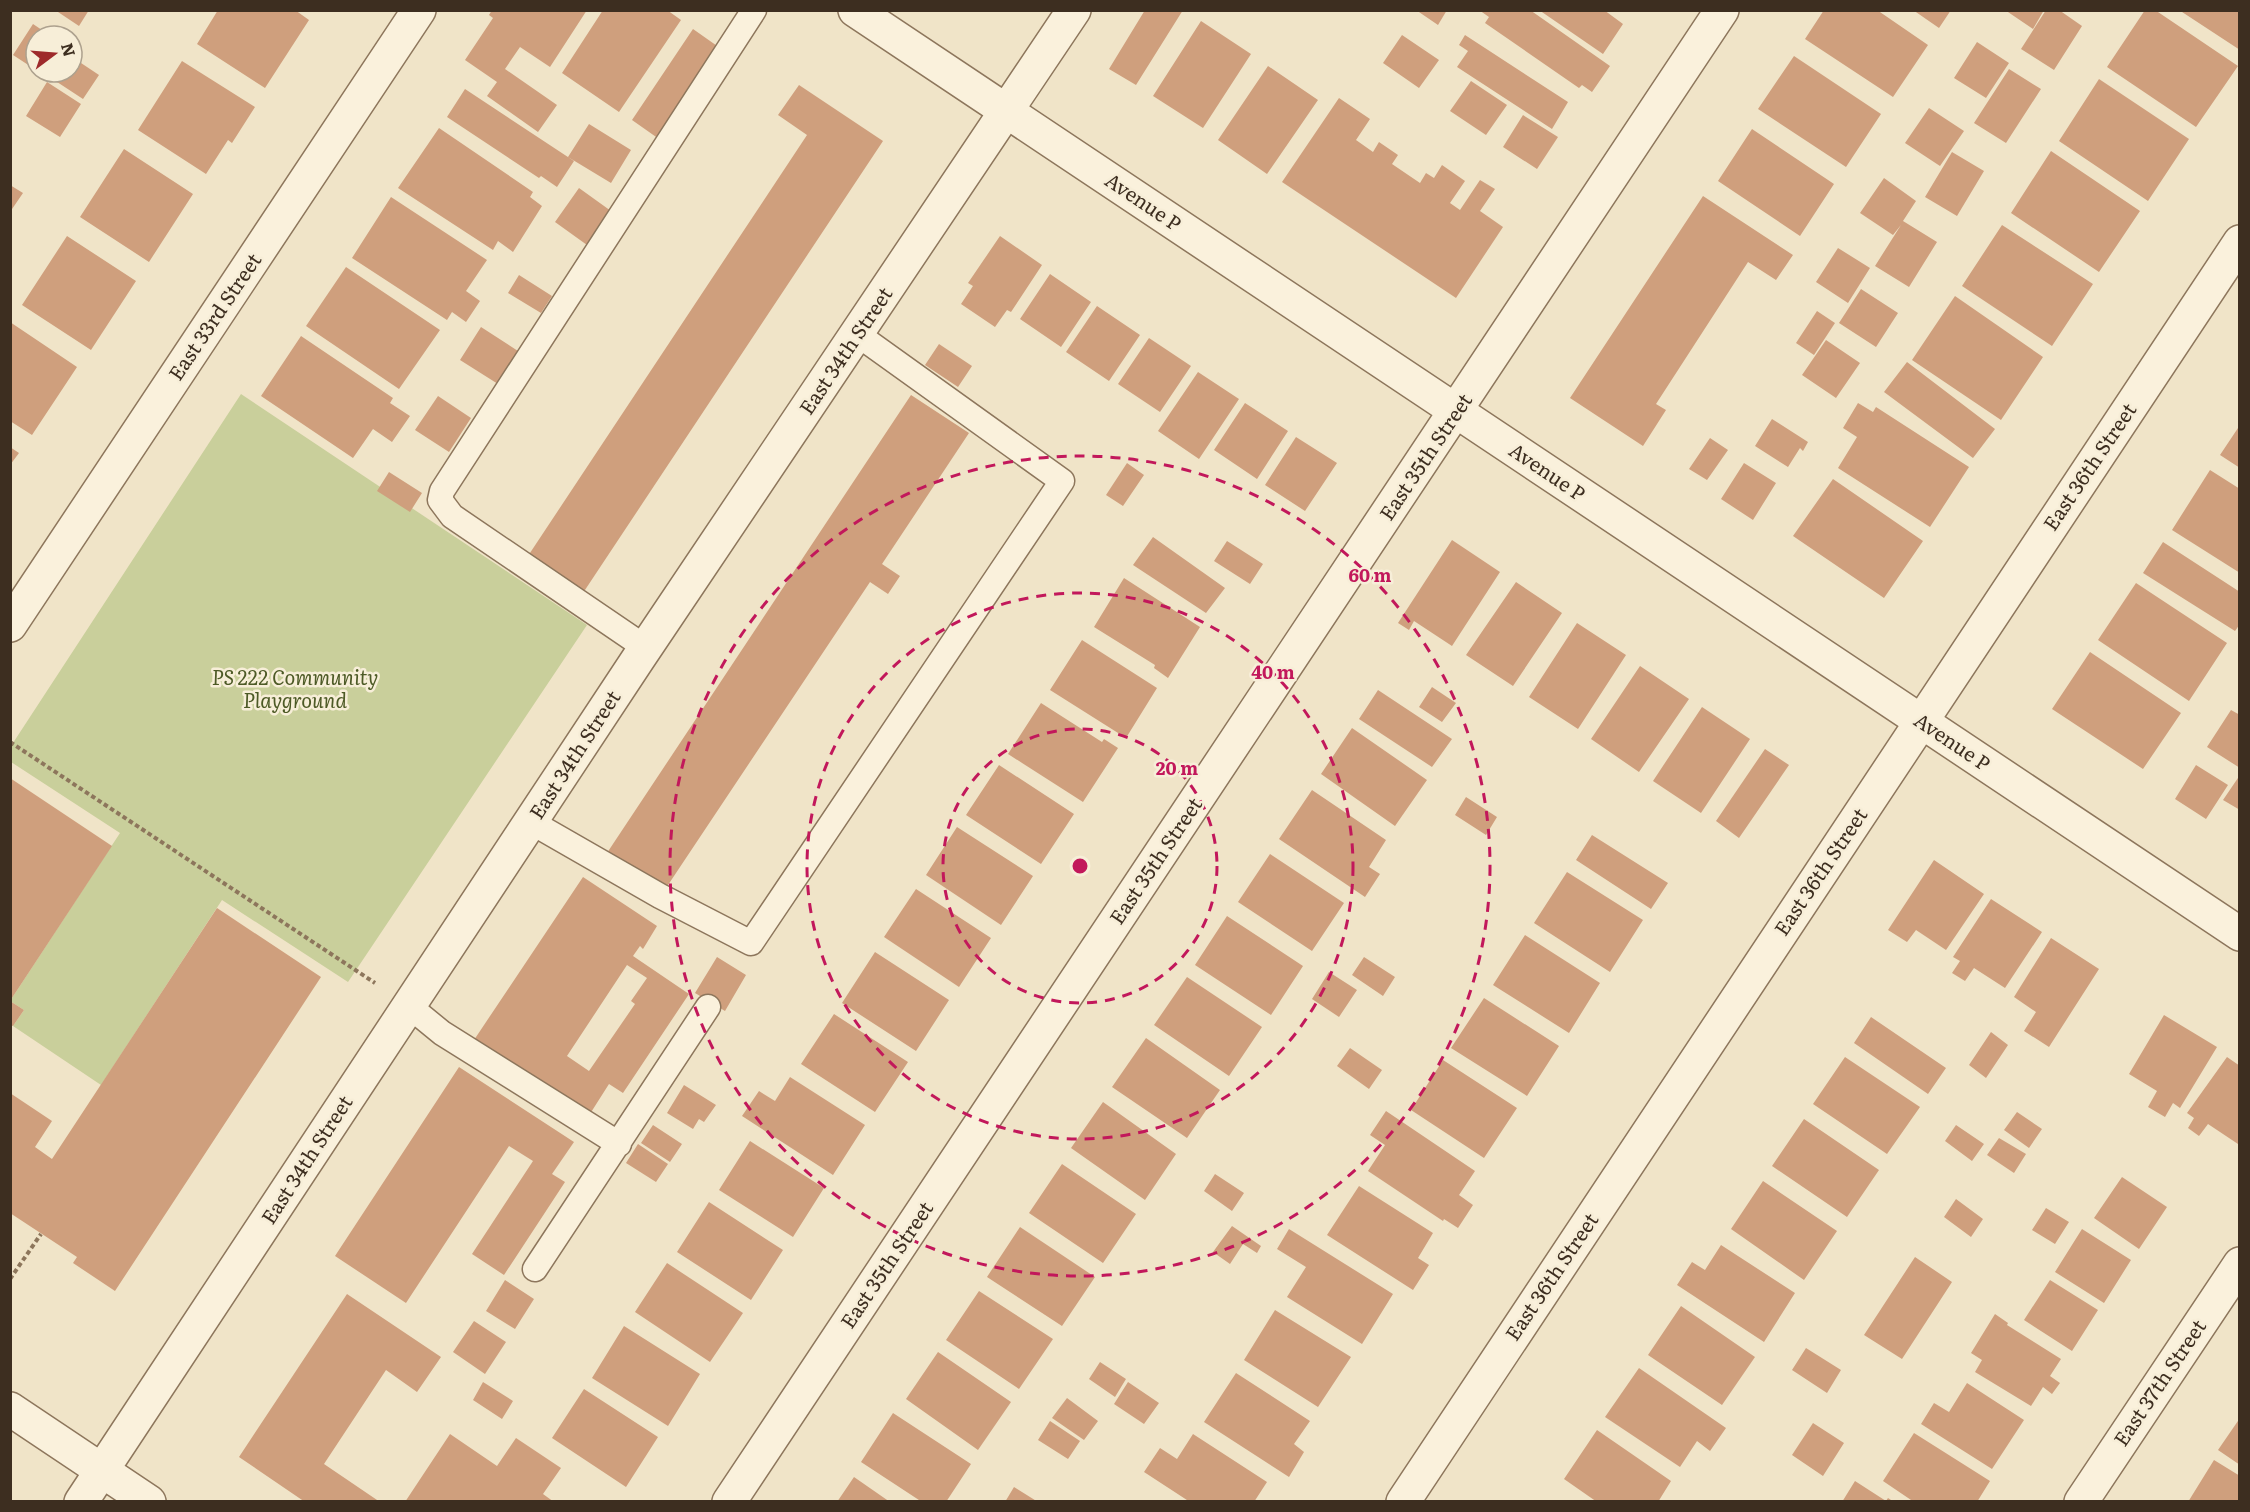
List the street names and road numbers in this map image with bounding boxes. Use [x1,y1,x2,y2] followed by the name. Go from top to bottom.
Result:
[1100,164,1188,237] street label: Avenue P
[160,246,267,386] street label: East 33rd Street
[790,280,898,420] street label: East 34th Street
[1371,386,1478,525] street label: East 35th Street
[2034,396,2142,536] street label: East 36th Street
[1504,434,1592,507] street label: Avenue P
[520,683,626,824] street label: East 34th Street
[1909,704,1997,777] street label: Avenue P
[1101,790,1208,929] street label: East 35th Street
[1765,801,1873,941] street label: East 36th Street
[252,1088,358,1229] street label: East 34th Street
[832,1194,939,1333] street label: East 35th Street
[1496,1206,1604,1346] street label: East 36th Street
[2105,1312,2212,1451] street label: East 37th Street

